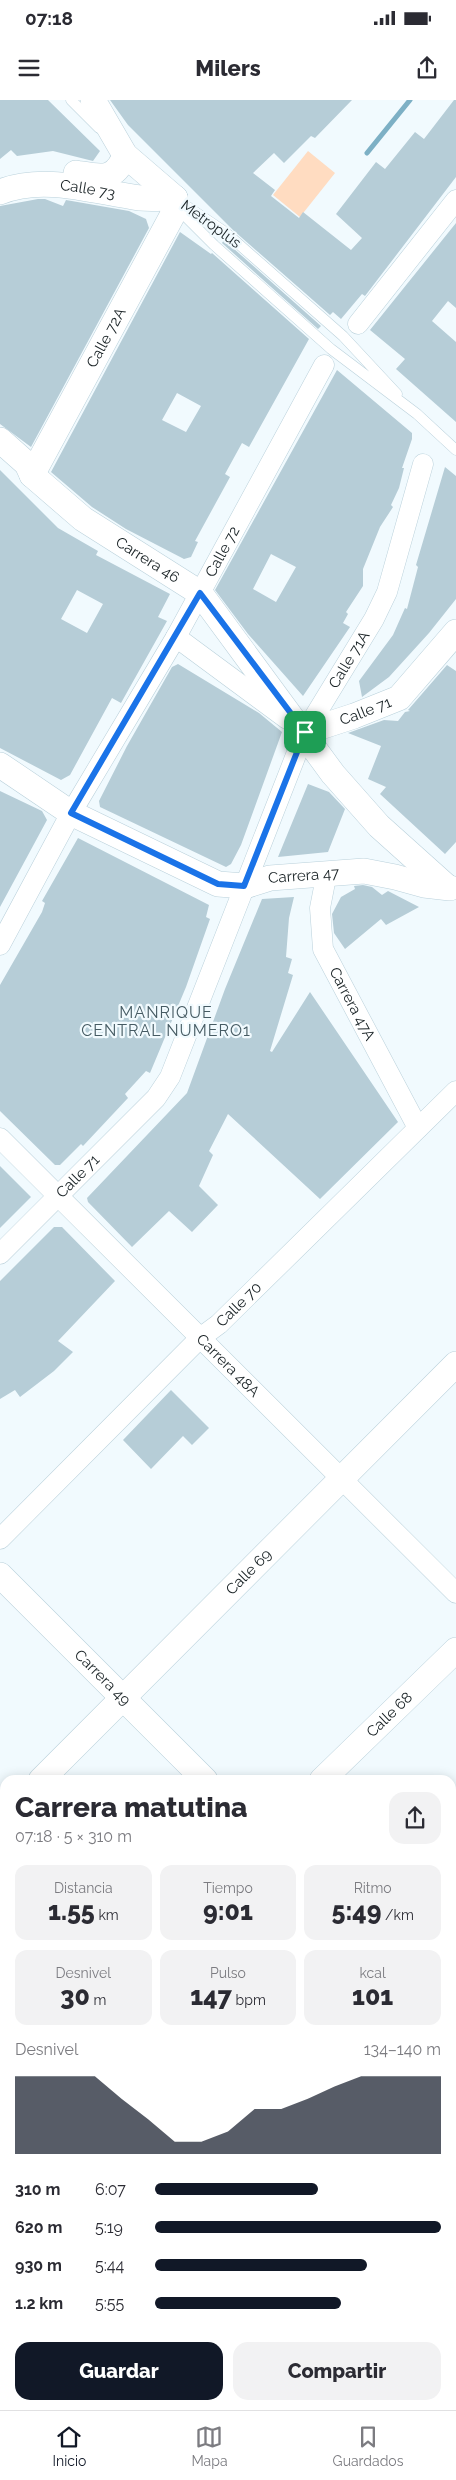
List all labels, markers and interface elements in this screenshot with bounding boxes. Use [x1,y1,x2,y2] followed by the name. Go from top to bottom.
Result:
[25,7,73,29] text: 07:18
[15,54,43,82] icon: menu
[413,54,441,82] icon: share
[195,55,261,81] text: Milers
[59,176,117,203] street label: Calle 73
[177,196,245,252] street label: Metroplús
[83,305,130,371] street label: Calle 72A
[201,523,244,580] street label: Calle 72
[112,533,183,587] street label: Carrera 46
[325,628,373,692] street label: Calle 71A
[337,693,394,729] street label: Calle 71
[284,711,326,753] pin
[291,718,319,746] icon: arrive
[268,864,340,887] street label: Carrera 47
[325,964,379,1044] street label: Carrera 47A
[81,1003,251,1040] district label: MANRIQUE CENTRAL NUMERO1
[52,1150,104,1202] street label: Calle 71
[212,1278,265,1331] street label: Calle 70
[193,1330,263,1401] street label: Carrera 48A
[222,1545,275,1598] street label: Calle 69
[71,1646,134,1709] street label: Carrera 49
[363,1688,416,1741] street label: Calle 68
[15,1791,247,1824] text: Carrera matutina
[389,1792,441,1844] button: share
[15,1827,132,1846] text: 07:18 · 5 × 310 m
[54,1880,113,1896] text: Distancia
[203,1880,253,1896] text: Tiempo
[354,1880,392,1896] text: Ritmo
[48,1896,95,1926] text: 1.55
[203,1896,253,1926] text: 9:01
[332,1896,382,1926] text: 5:49
[95,1907,119,1923] text: km
[382,1907,414,1923] text: /km
[56,1965,111,1981] text: Desnivel
[210,1965,246,1981] text: Pulso
[360,1965,386,1981] text: kcal
[60,1981,90,2011] text: 30
[190,1981,232,2011] text: 147
[352,1981,393,2011] text: 101
[90,1992,106,2008] text: m
[232,1992,266,2008] text: bpm
[15,2040,78,2059] text: Desnivel
[364,2040,441,2059] text: 134–140 m
[15,2180,60,2199] text: 310 m
[95,2180,126,2199] text: 6:07
[15,2218,62,2237] text: 620 m
[95,2218,123,2237] text: 5:19
[15,2256,62,2275] text: 930 m
[95,2256,124,2275] text: 5:44
[15,2294,63,2313] text: 1.2 km
[95,2294,124,2313] text: 5:55
[15,2342,223,2400] button: Guardar
[233,2342,441,2400] button: Compartir
[53,2423,86,2469] tab: Inicio
[191,2423,228,2469] tab: Mapa
[333,2423,403,2469] tab: Guardados

